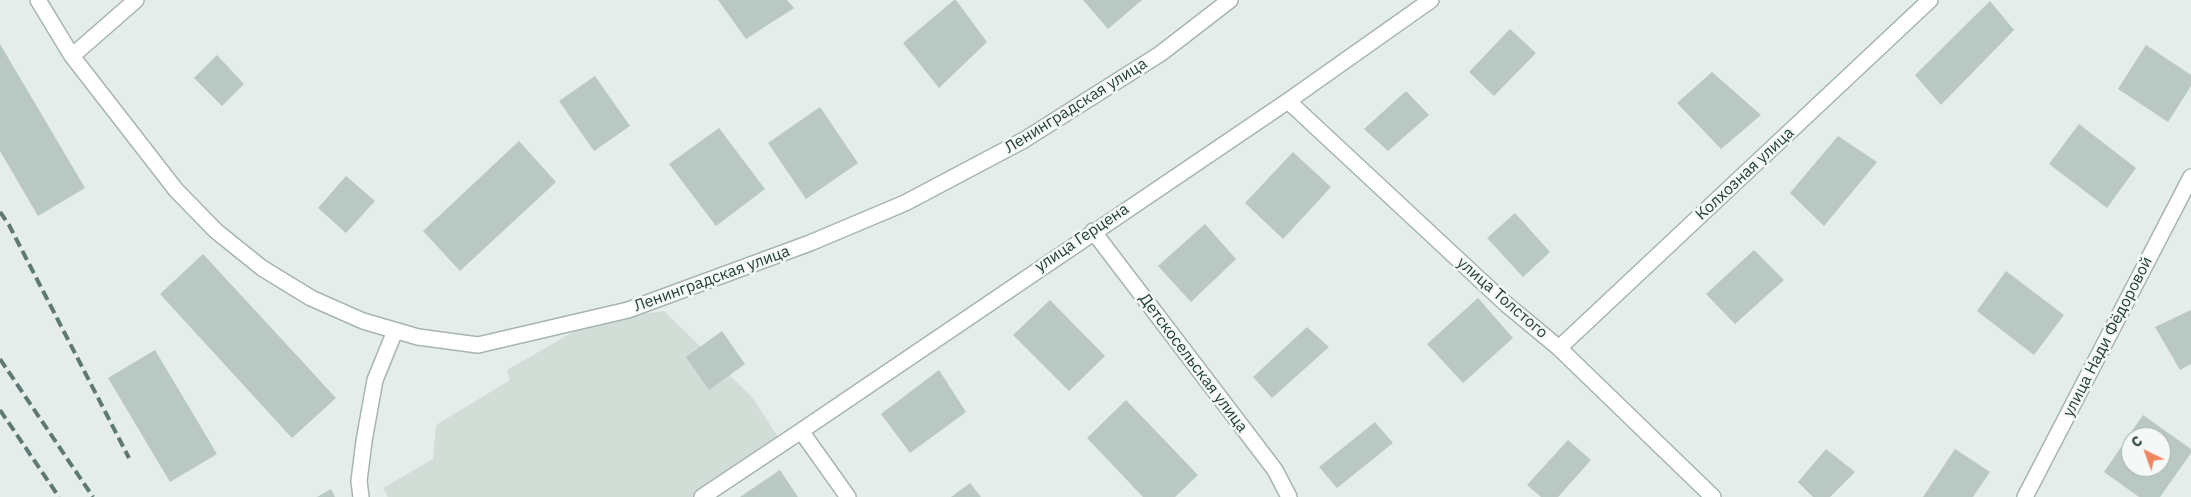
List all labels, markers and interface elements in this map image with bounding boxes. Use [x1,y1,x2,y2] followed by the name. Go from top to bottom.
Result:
[1001,54,1151,158] street label: Ленинградская улица
[1692,123,1798,225] street label: Колхозная улица
[1031,200,1133,276] street label: улица Герцена
[631,242,793,316] street label: Ленинградская улица
[1453,253,1551,343] street label: улица Толстого
[2059,254,2157,420] street label: улица Нади Фёдоровой
[1134,290,1252,436] street label: Детскосельская улица
[2121,427,2171,477] north arrow
[2127,432,2146,451] text: С

